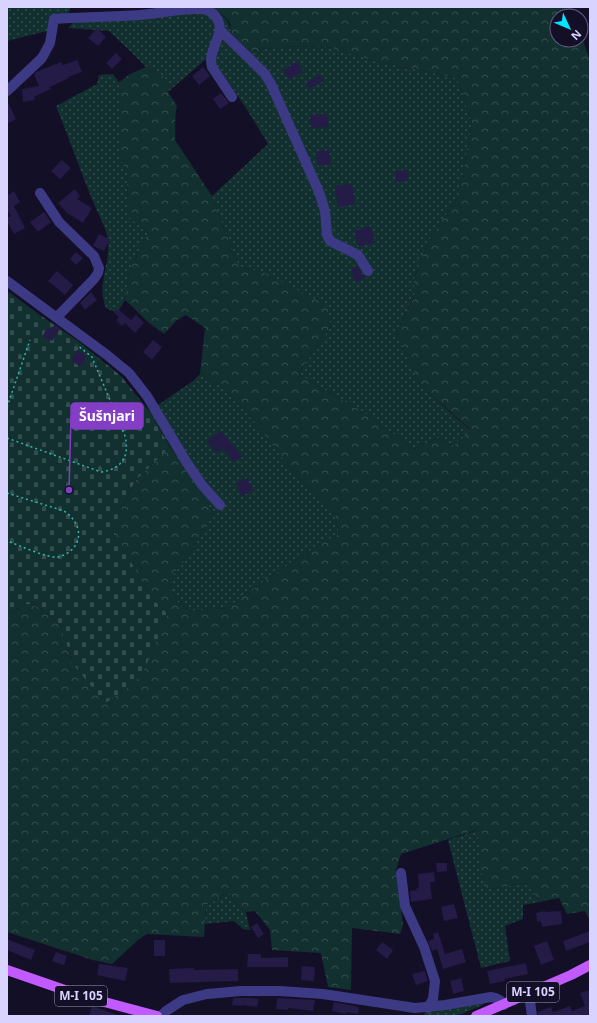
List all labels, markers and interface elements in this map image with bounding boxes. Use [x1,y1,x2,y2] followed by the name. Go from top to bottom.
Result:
[549,8,589,48] north arrow
[568,27,585,44] text: N
[71,403,143,429] callout: Šušnjari
[79,406,135,425] text: Šušnjari
[507,982,559,1002] road number: M-I 105
[55,986,107,1006] road number: M-I 105

